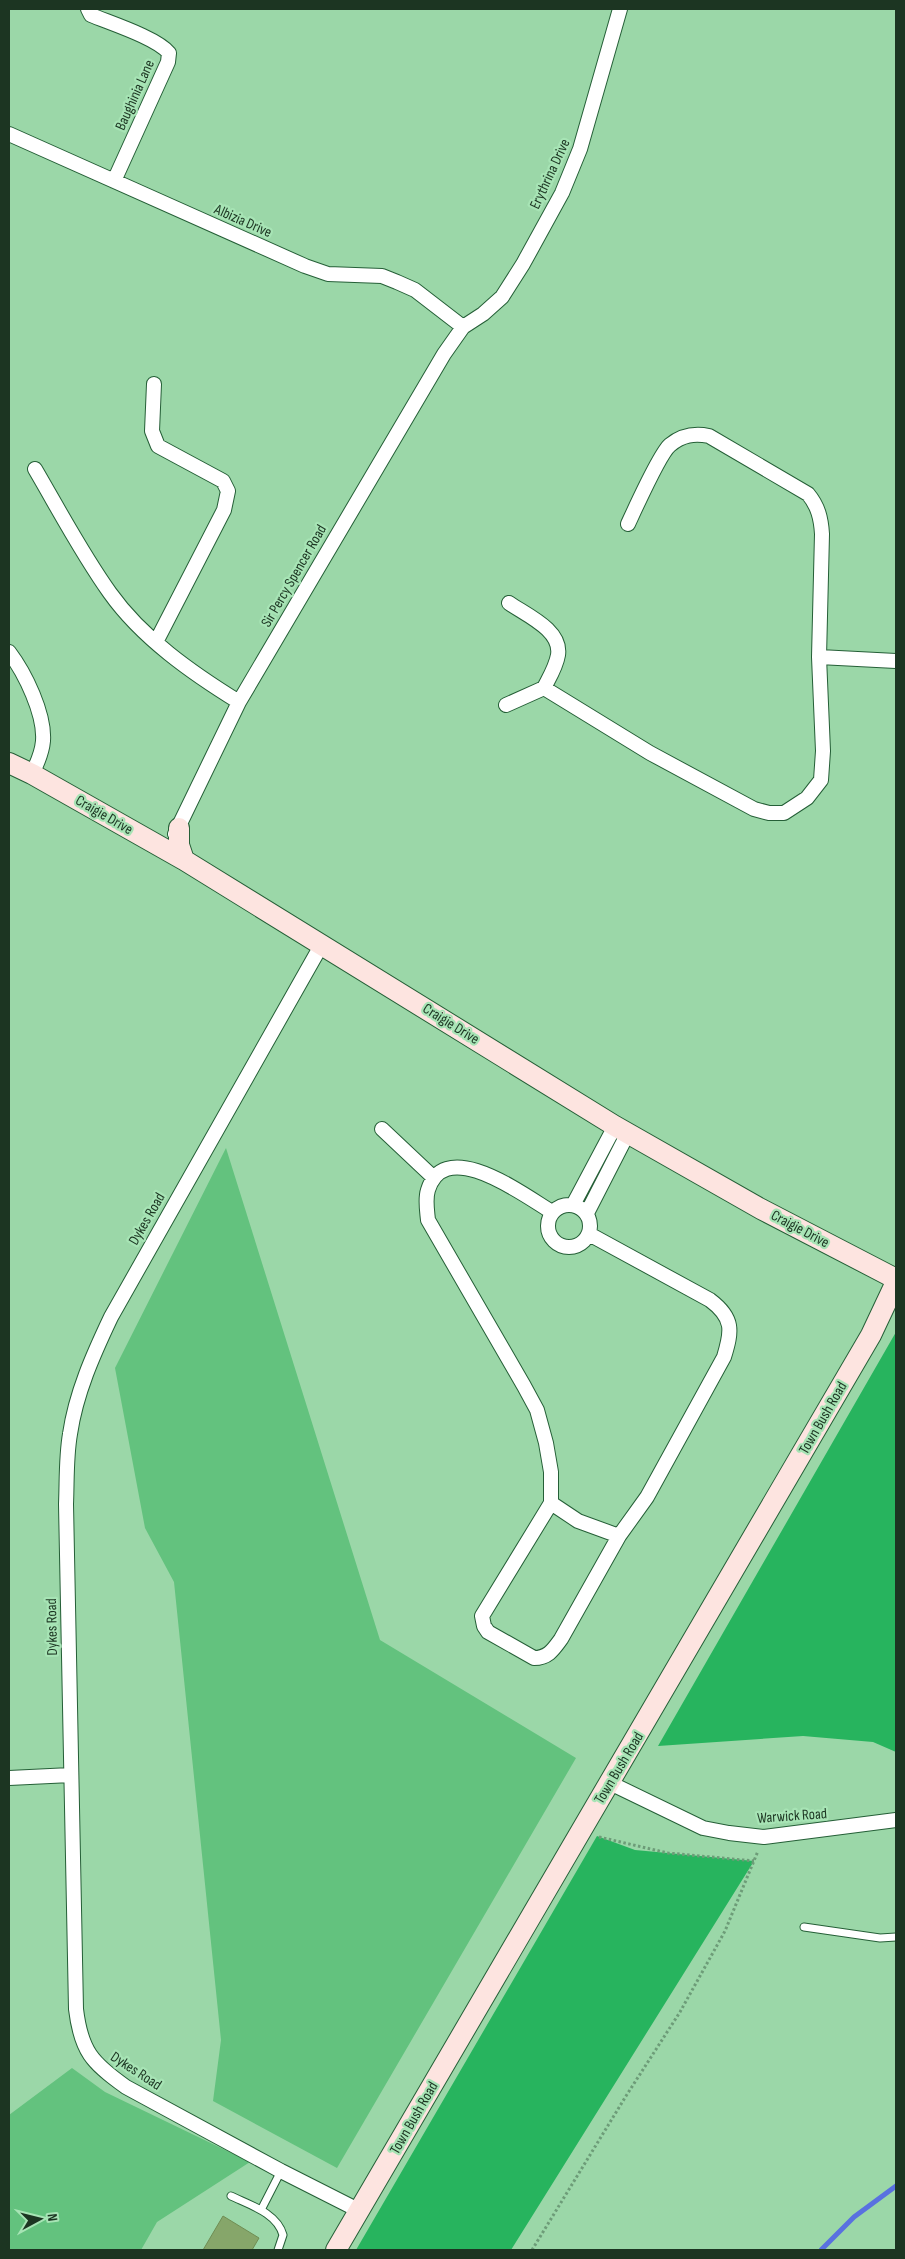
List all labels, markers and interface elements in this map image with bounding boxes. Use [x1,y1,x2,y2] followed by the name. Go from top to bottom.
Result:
[111,57,159,133] street label: Baughinia Lane
[525,136,575,212] street label: Erythrina Drive
[210,200,275,242] street label: Albizia Drive
[257,521,331,631] street label: Sir Percy Spencer Road
[72,791,136,839] street label: Craigie Drive
[419,999,483,1049] street label: Craigie Drive
[124,1189,170,1249] street label: Dykes Road
[768,1206,832,1252] street label: Craigie Drive
[795,1378,851,1458] street label: Town Bush Road
[42,1598,62,1656] street label: Dykes Road
[590,1729,648,1807] street label: Town Bush Road
[756,1804,828,1828] street label: Warwick Road
[107,2047,165,2095] street label: Dykes Road
[386,2078,442,2158] street label: Town Bush Road
[15,2194,65,2244] north arrow
[44,2213,61,2222] text: N

